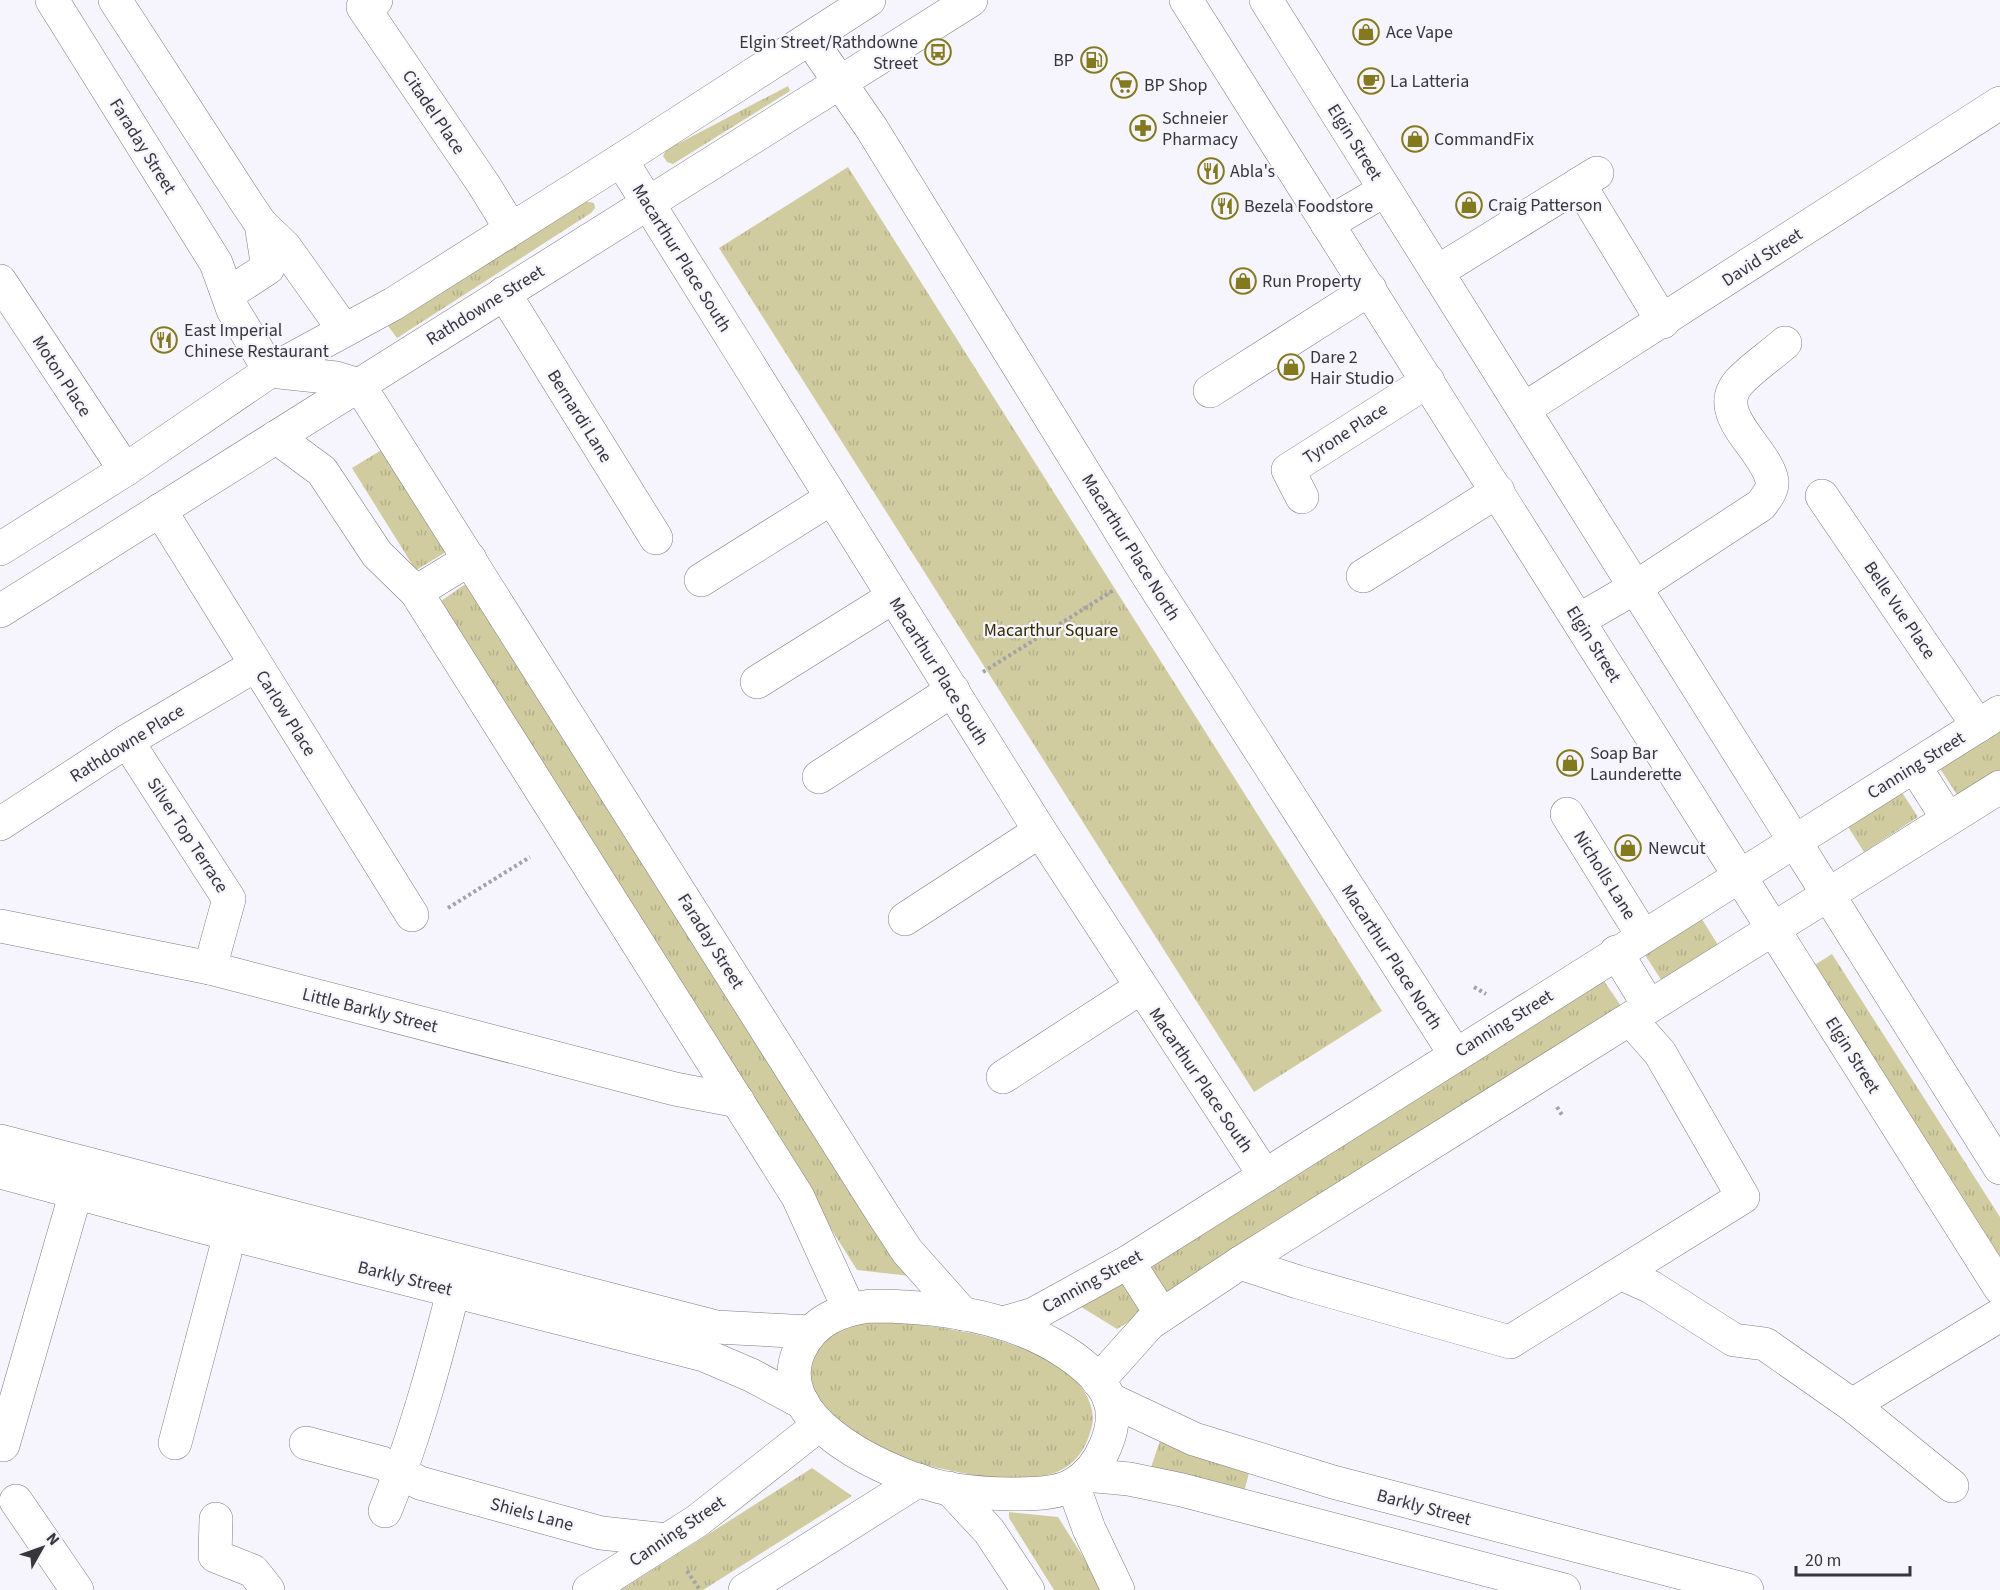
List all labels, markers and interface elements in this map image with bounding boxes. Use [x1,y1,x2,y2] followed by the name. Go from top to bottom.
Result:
[1351,17,1381,47] shop icon: Ace Vape
[1386,20,1453,45] place label: Ace Vape
[739,30,918,76] place label: Elgin Street/Rathdowne Street
[923,37,953,67] bus stop icon: Elgin Street/Rathdowne Street
[1079,45,1109,75] fuel station icon: BP
[1053,48,1074,73] place label: BP
[396,65,471,160] street label: Citadel Place
[1356,66,1386,96] cafe icon: La Latteria
[1390,69,1469,94] place label: La Latteria
[1109,70,1139,100] supermarket icon: BP Shop
[1144,73,1208,98] place label: BP Shop
[103,94,182,199] street label: Faraday Street
[1321,99,1388,185] street label: Elgin Street
[1162,106,1239,152] place label: Schneier Pharmacy
[1128,113,1158,143] pharmacy icon: Schneier Pharmacy
[1400,124,1430,154] shop icon: CommandFix
[1434,127,1534,152] place label: CommandFix
[1196,156,1226,186] restaurant icon: Abla's
[1230,159,1275,184] place label: Abla's
[626,179,737,337] street label: Macarthur Place South
[1454,190,1484,220] shop icon: Craig Patterson
[1210,191,1240,221] restaurant icon: Bezela Foodstore
[1488,193,1602,218] place label: Craig Patterson
[1244,194,1373,219] place label: Bezela Foodstore
[1717,222,1808,293] street label: David Street
[421,259,549,352] street label: Rathdowne Street
[1228,266,1258,296] shop icon: Run Property
[1262,269,1362,294] place label: Run Property
[184,318,329,364] place label: East Imperial Chinese Restaurant
[149,325,179,355] restaurant icon: East Imperial Chinese Restaurant
[26,331,97,422] street label: Moton Place
[1310,345,1394,391] place label: Dare 2 Hair Studio
[1276,352,1306,382] shop icon: Dare 2 Hair Studio
[541,365,618,468] street label: Bernardi Lane
[1298,397,1393,470] street label: Tyrone Place
[1075,469,1186,625] street label: Macarthur Place North
[1858,557,1942,664] street label: Belle Vue Place
[883,592,994,750] street label: Macarthur Place South
[1560,601,1627,687] street label: Elgin Street
[984,618,1118,643] park label: Macarthur Square
[249,665,322,761] street label: Carlow Place
[65,698,189,789] street label: Rathdowne Place
[1863,725,1970,805] street label: Canning Street
[1590,741,1682,787] place label: Soap Bar Launderette
[1555,748,1585,778] shop icon: Soap Bar Launderette
[141,773,234,898] street label: Silver Top Terrace
[1567,826,1642,925] street label: Nicholls Lane
[1613,833,1643,863] shop icon: Newcut
[1648,836,1706,861] place label: Newcut
[1335,880,1448,1035] street label: Macarthur Place North
[671,889,750,994] street label: Faraday Street
[300,982,440,1039] street label: Little Barkly Street
[1451,983,1558,1063] street label: Canning Street
[1143,1003,1259,1158] street label: Macarthur Place South
[1819,1012,1886,1098] street label: Elgin Street
[1038,1244,1147,1319] street label: Canning Street
[355,1255,455,1302] street label: Barkly Street
[1374,1483,1474,1532] street label: Barkly Street
[624,1490,730,1573] street label: Canning Street
[488,1491,576,1538] street label: Shiels Lane
[12,1518,72,1578] north arrow
[41,1528,65,1550] text: N
[1796,1539,1910,1577] scale bar
[1805,1548,1841,1573] text: 20 m

